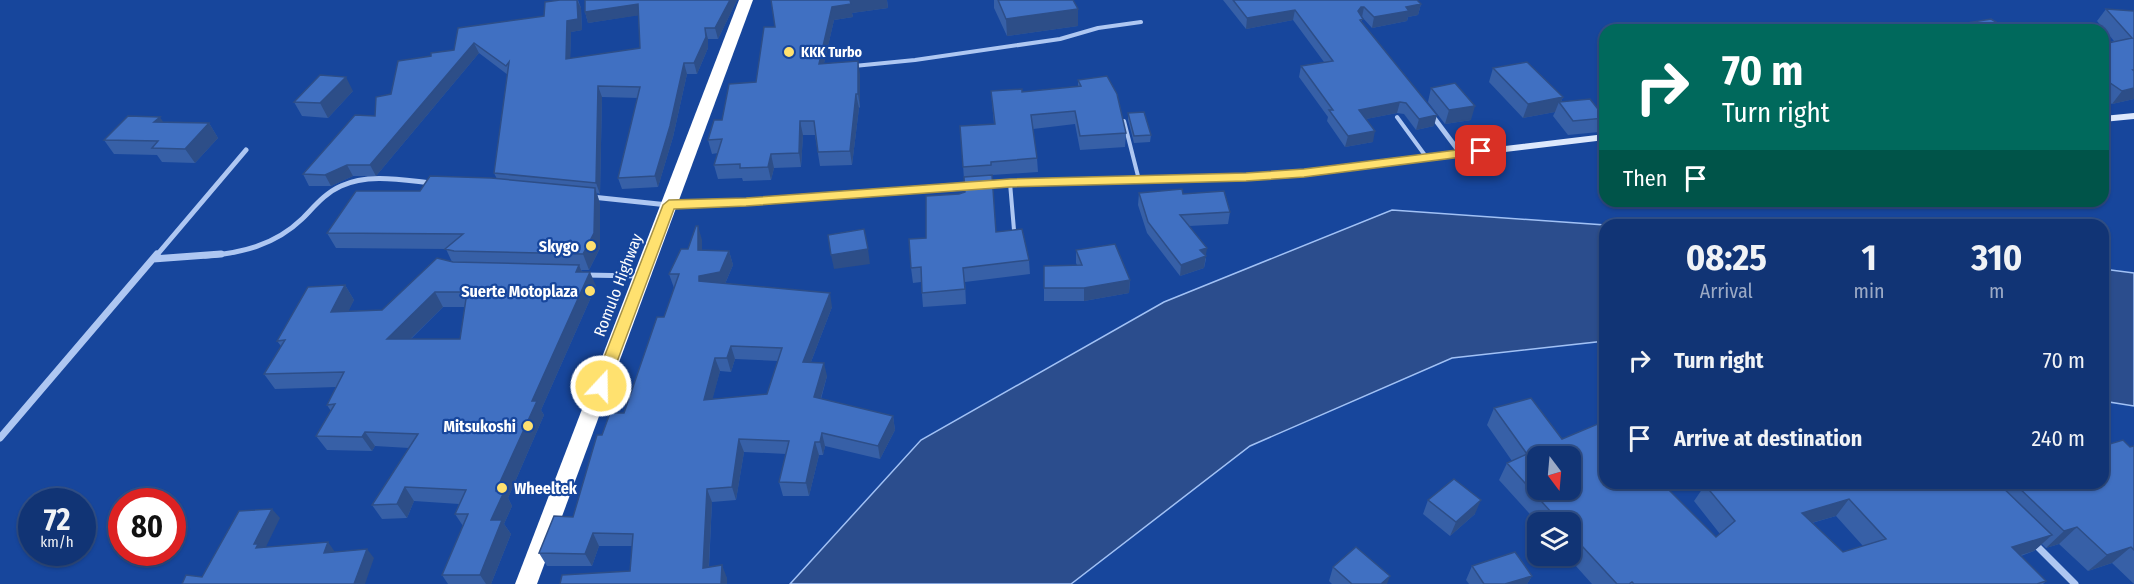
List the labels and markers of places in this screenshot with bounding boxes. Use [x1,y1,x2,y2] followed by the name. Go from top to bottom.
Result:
[801,44,863,61] place label: KKK Turbo
[782,45,796,59] marker: KKK Turbo
[1455,125,1506,176] pin
[539,237,579,256] place label: Skygo
[584,239,598,253] marker: Skygo
[461,282,578,301] place label: Suerte Motoplaza
[583,284,597,298] marker: Suerte Motoplaza
[443,417,516,436] place label: Mitsukoshi
[521,419,535,433] marker: Mitsukoshi
[514,479,578,498] place label: Wheeltek
[495,481,509,495] marker: Wheeltek

